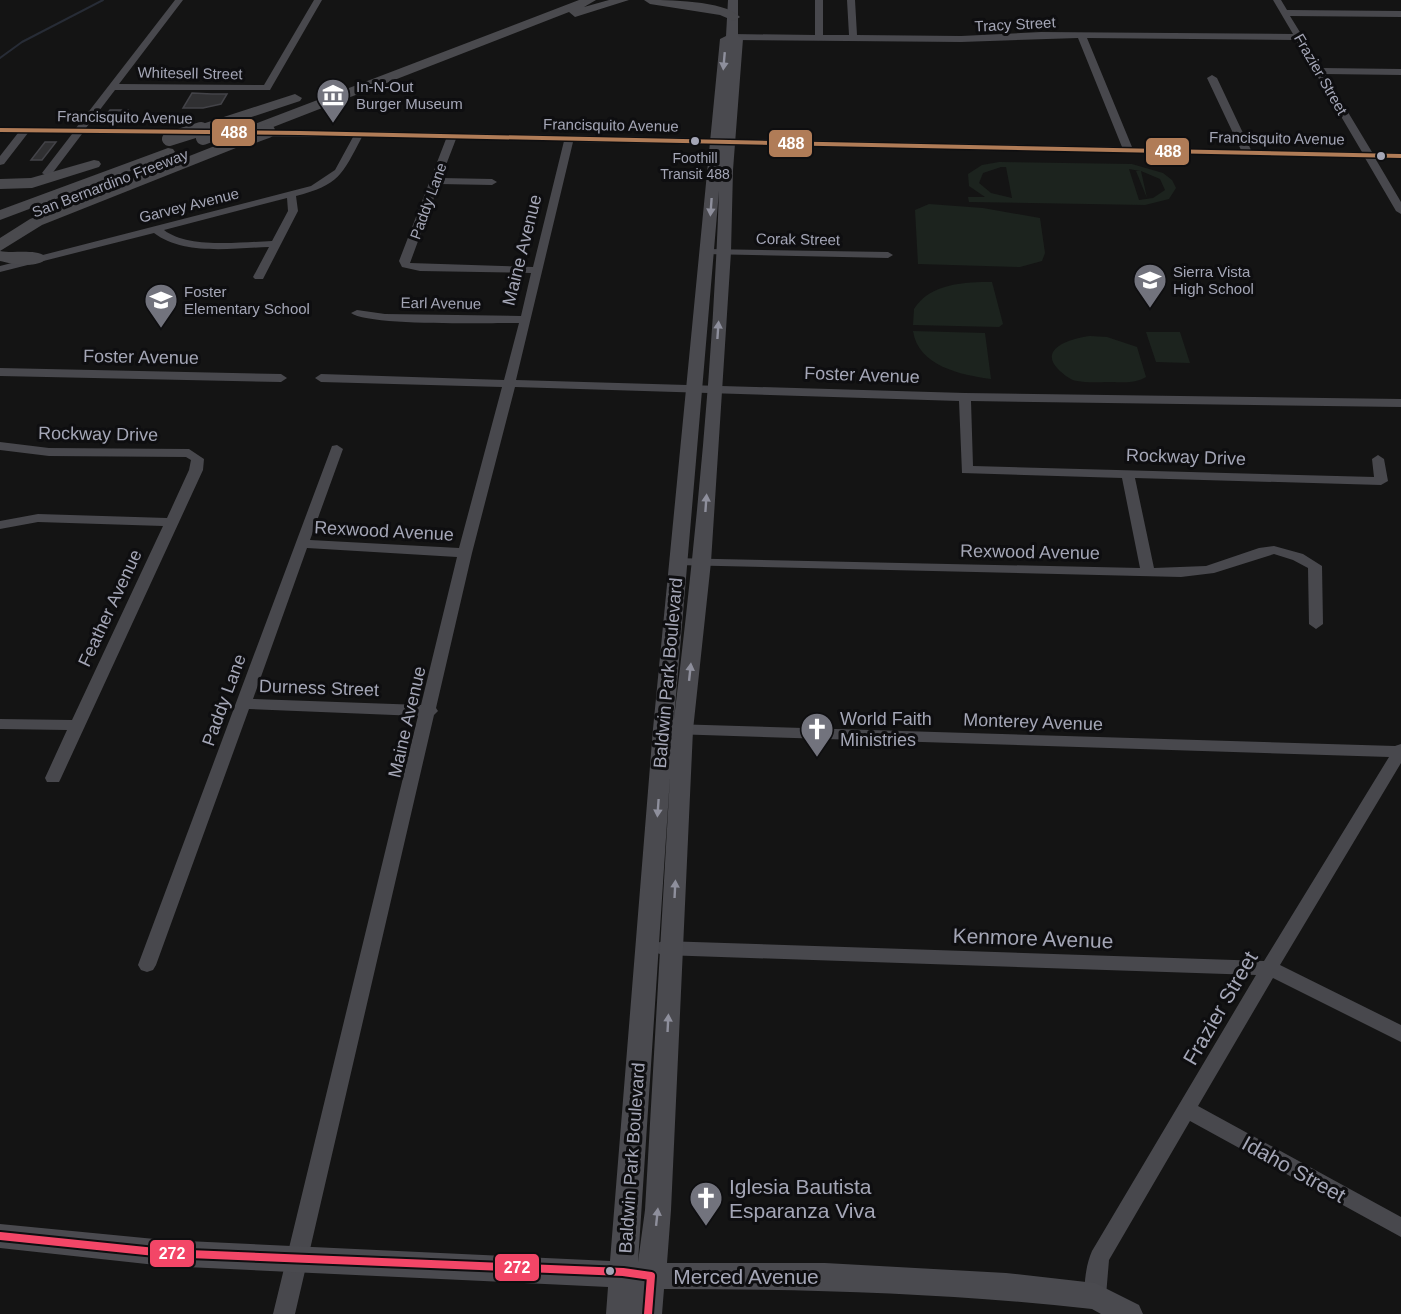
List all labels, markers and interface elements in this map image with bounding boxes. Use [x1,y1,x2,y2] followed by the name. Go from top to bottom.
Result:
[974,13,1057,35] street label: Tracy Street
[1291,30,1351,118] street label: Frazier Street
[719,51,729,70] one-way arrow
[137,64,243,82] street label: Whitesell Street
[315,77,351,124] museum icon: In-N-Out Burger Museum
[356,78,463,112] place label: In-N-Out Burger Museum
[57,107,193,127] street label: Francisquito Avenue
[543,115,679,135] street label: Francisquito Avenue
[211,118,256,147] line badge: 488
[221,124,247,141] text: 488
[1209,128,1345,148] street label: Francisquito Avenue
[768,129,813,158] line badge: 488
[689,135,701,147] marker: Foothill Transit 488
[778,135,804,152] text: 488
[1145,137,1190,166] line badge: 488
[1155,143,1181,160] text: 488
[29,145,191,221] street label: San Bernardino Freeway
[660,150,730,182] place label: Foothill Transit 488
[1375,150,1387,162] unlabelled marker
[406,160,450,242] street label: Paddy Lane
[137,184,241,226] street label: Garvey Avenue
[499,192,545,308] street label: Maine Avenue
[706,198,715,217] one-way arrow
[756,230,841,248] street label: Corak Street
[1132,262,1168,309] school or university icon: Sierra Vista High School
[1173,263,1254,297] place label: Sierra Vista High School
[143,282,179,329] school or university icon: Foster Elementary School
[184,283,310,317] place label: Foster Elementary School
[401,294,481,312] street label: Earl Avenue
[713,320,723,339] one-way arrow
[83,346,199,368] street label: Foster Avenue
[804,363,920,387] street label: Foster Avenue
[38,423,158,445] street label: Rockway Drive
[1126,445,1246,469] street label: Rockway Drive
[701,494,710,513] one-way arrow
[314,517,454,545] street label: Rexwood Avenue
[960,541,1100,563] street label: Rexwood Avenue
[74,546,146,670] street label: Feather Avenue
[650,577,686,769] street label: Baldwin Park Boulevard
[198,651,250,749] street label: Paddy Lane
[685,662,694,681] one-way arrow
[384,664,430,780] street label: Maine Avenue
[259,676,379,700] street label: Durness Street
[840,709,932,750] place label: World Faith Ministries
[963,710,1103,734] street label: Monterey Avenue
[799,711,835,758] church icon: World Faith Ministries
[653,799,662,818] one-way arrow
[670,880,679,899] one-way arrow
[952,924,1114,952] street label: Kenmore Avenue
[1178,947,1262,1069] street label: Frazier Street
[663,1013,672,1032] one-way arrow
[615,1062,649,1254] street label: Baldwin Park Boulevard
[1238,1131,1350,1207] street label: Idaho Street
[729,1175,876,1222] place label: Iglesia Bautista Esparanza Viva
[688,1180,724,1227] church icon: Iglesia Bautista Esparanza Viva
[652,1208,662,1227] one-way arrow
[149,1239,195,1268] line badge: 272
[159,1245,185,1262] text: 272
[494,1253,540,1282] line badge: 272
[504,1259,530,1276] text: 272
[604,1265,616,1277] unlabelled marker
[673,1265,819,1288] street label: Merced Avenue

